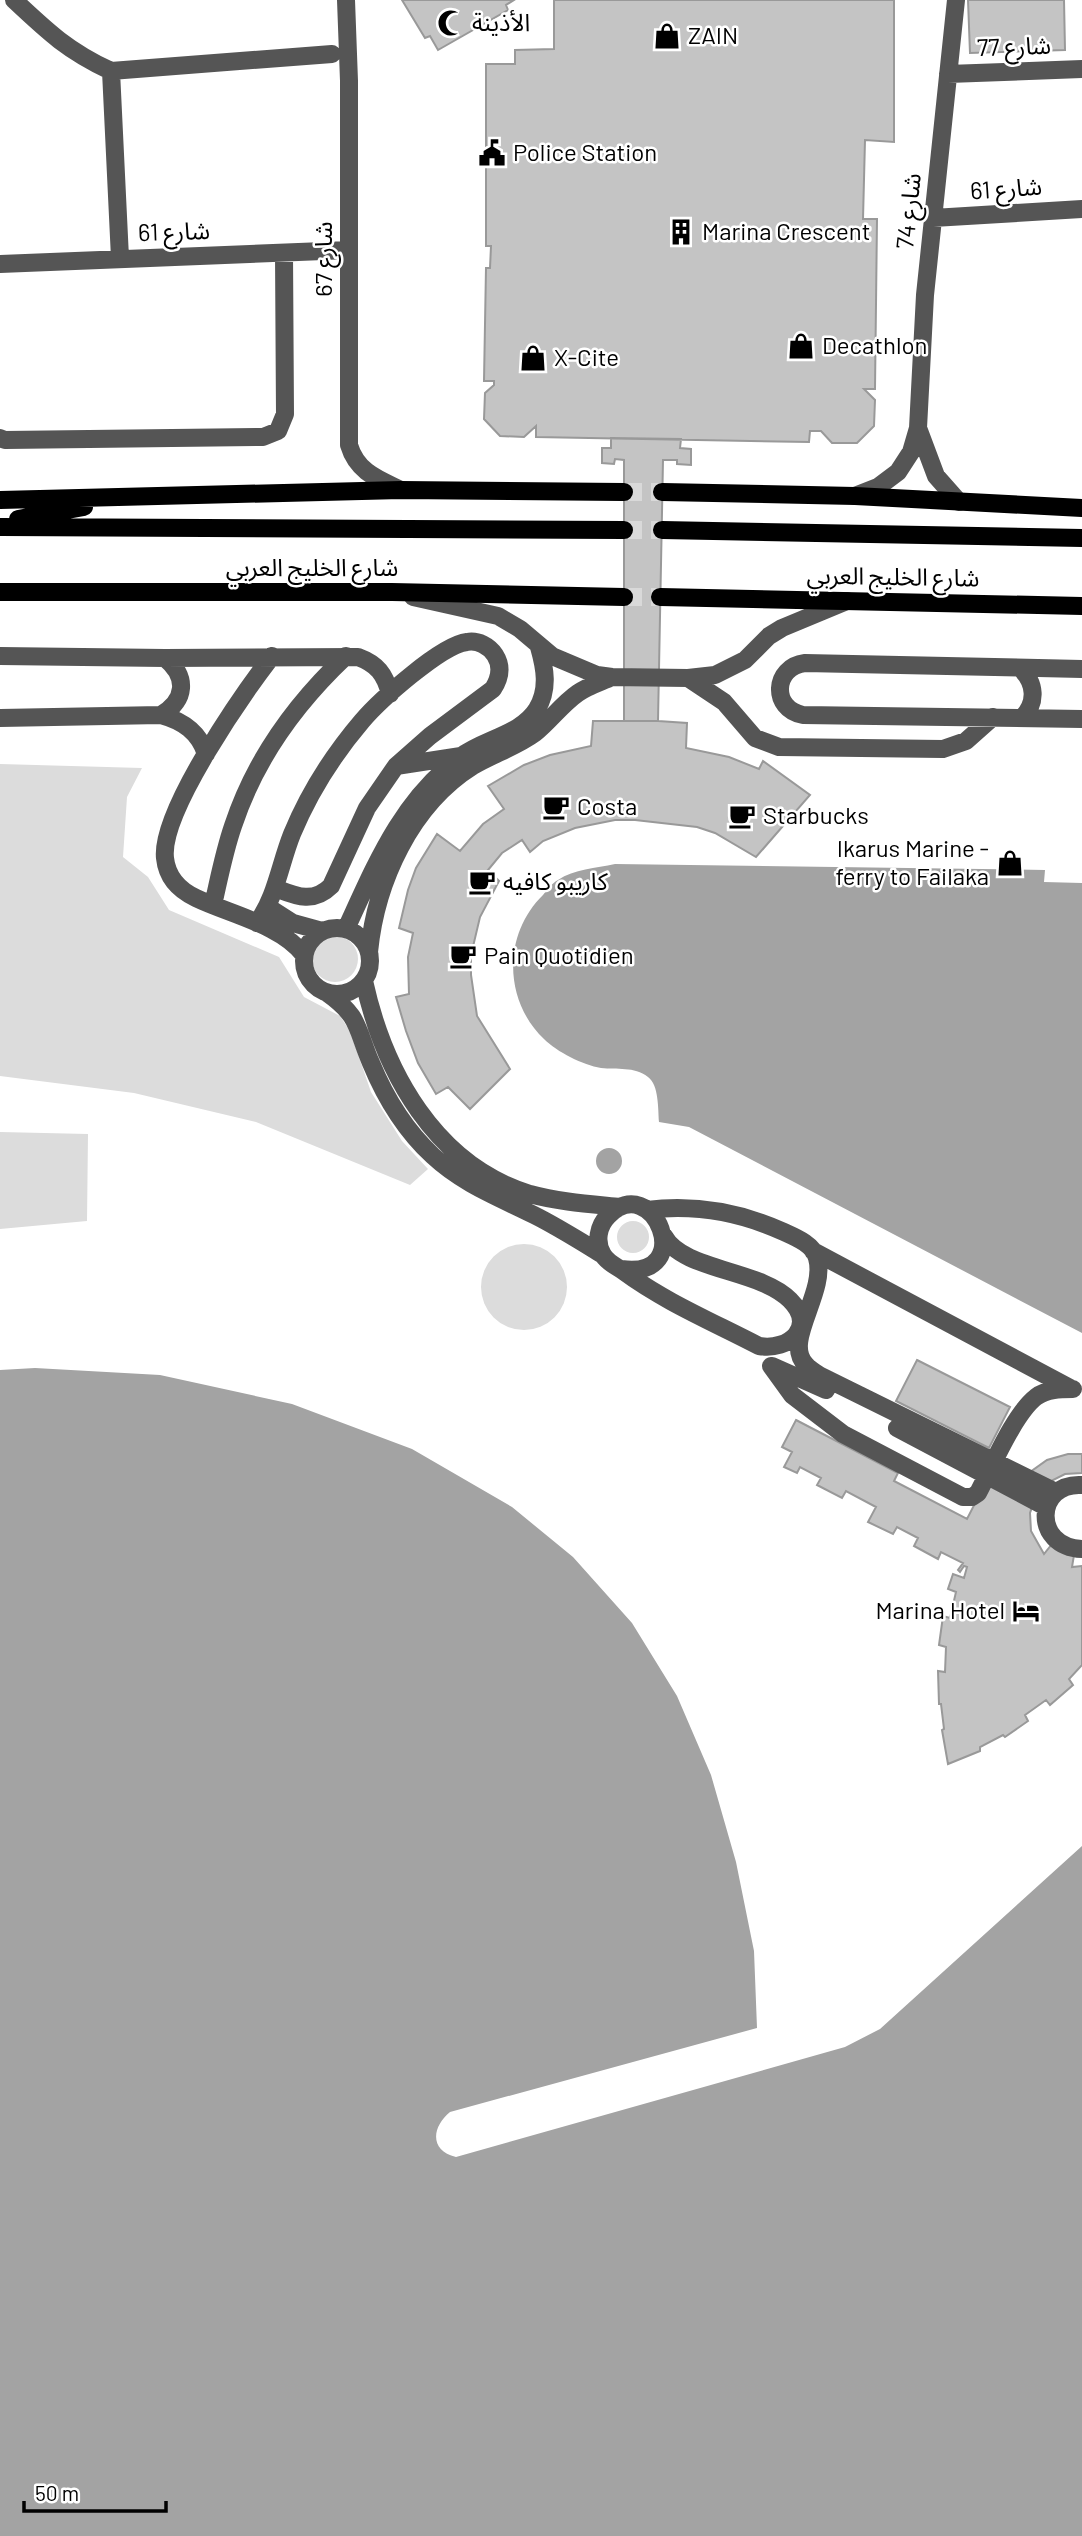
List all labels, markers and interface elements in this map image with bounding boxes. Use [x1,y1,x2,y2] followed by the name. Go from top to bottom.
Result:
[472,7,530,36] place label: الأذينة
[436,8,466,38] mosque icon: الأذينة
[688,20,738,49] place label: ZAIN
[652,21,682,51] shop icon: ZAIN
[976,30,1052,65] street label: شارع 77
[513,137,657,166] place label: Police Station
[477,138,507,168] public building icon: Police Station
[889,171,930,251] street label: شارع 74
[969,171,1043,208] street label: شارع 61
[138,215,211,250] street label: شارع 61
[702,216,870,245] place label: Marina Crescent
[666,217,696,247] building icon: Marina Crescent
[308,221,341,297] street label: شارع 67
[822,330,927,359] place label: Decathlon
[786,331,816,361] shop icon: Decathlon
[554,342,619,371] place label: X-Cite
[518,343,548,373] shop icon: X-Cite
[226,552,398,587] street label: شارع الخليج العربي
[806,559,980,597] street label: شارع الخليج العربي
[577,791,637,820] place label: Costa
[541,792,571,822] cafe icon: Costa
[763,800,869,829] place label: Starbucks
[727,801,757,831] cafe icon: Starbucks
[835,833,989,890] place label: Ikarus Marine - ferry to Failaka
[995,848,1025,878] shop icon: Ikarus Marine - ferry to Failaka
[503,866,609,896] place label: كاريبو كافيه
[467,867,497,897] cafe icon: كاريبو كافيه
[484,940,634,969] place label: Pain Quotidien
[448,941,478,971] cafe icon: Pain Quotidien
[875,1595,1005,1624] place label: Marina Hotel
[1011,1596,1041,1626] hotel icon: Marina Hotel
[24,2470,166,2514] scale bar
[35,2480,79,2505] text: 50 m

